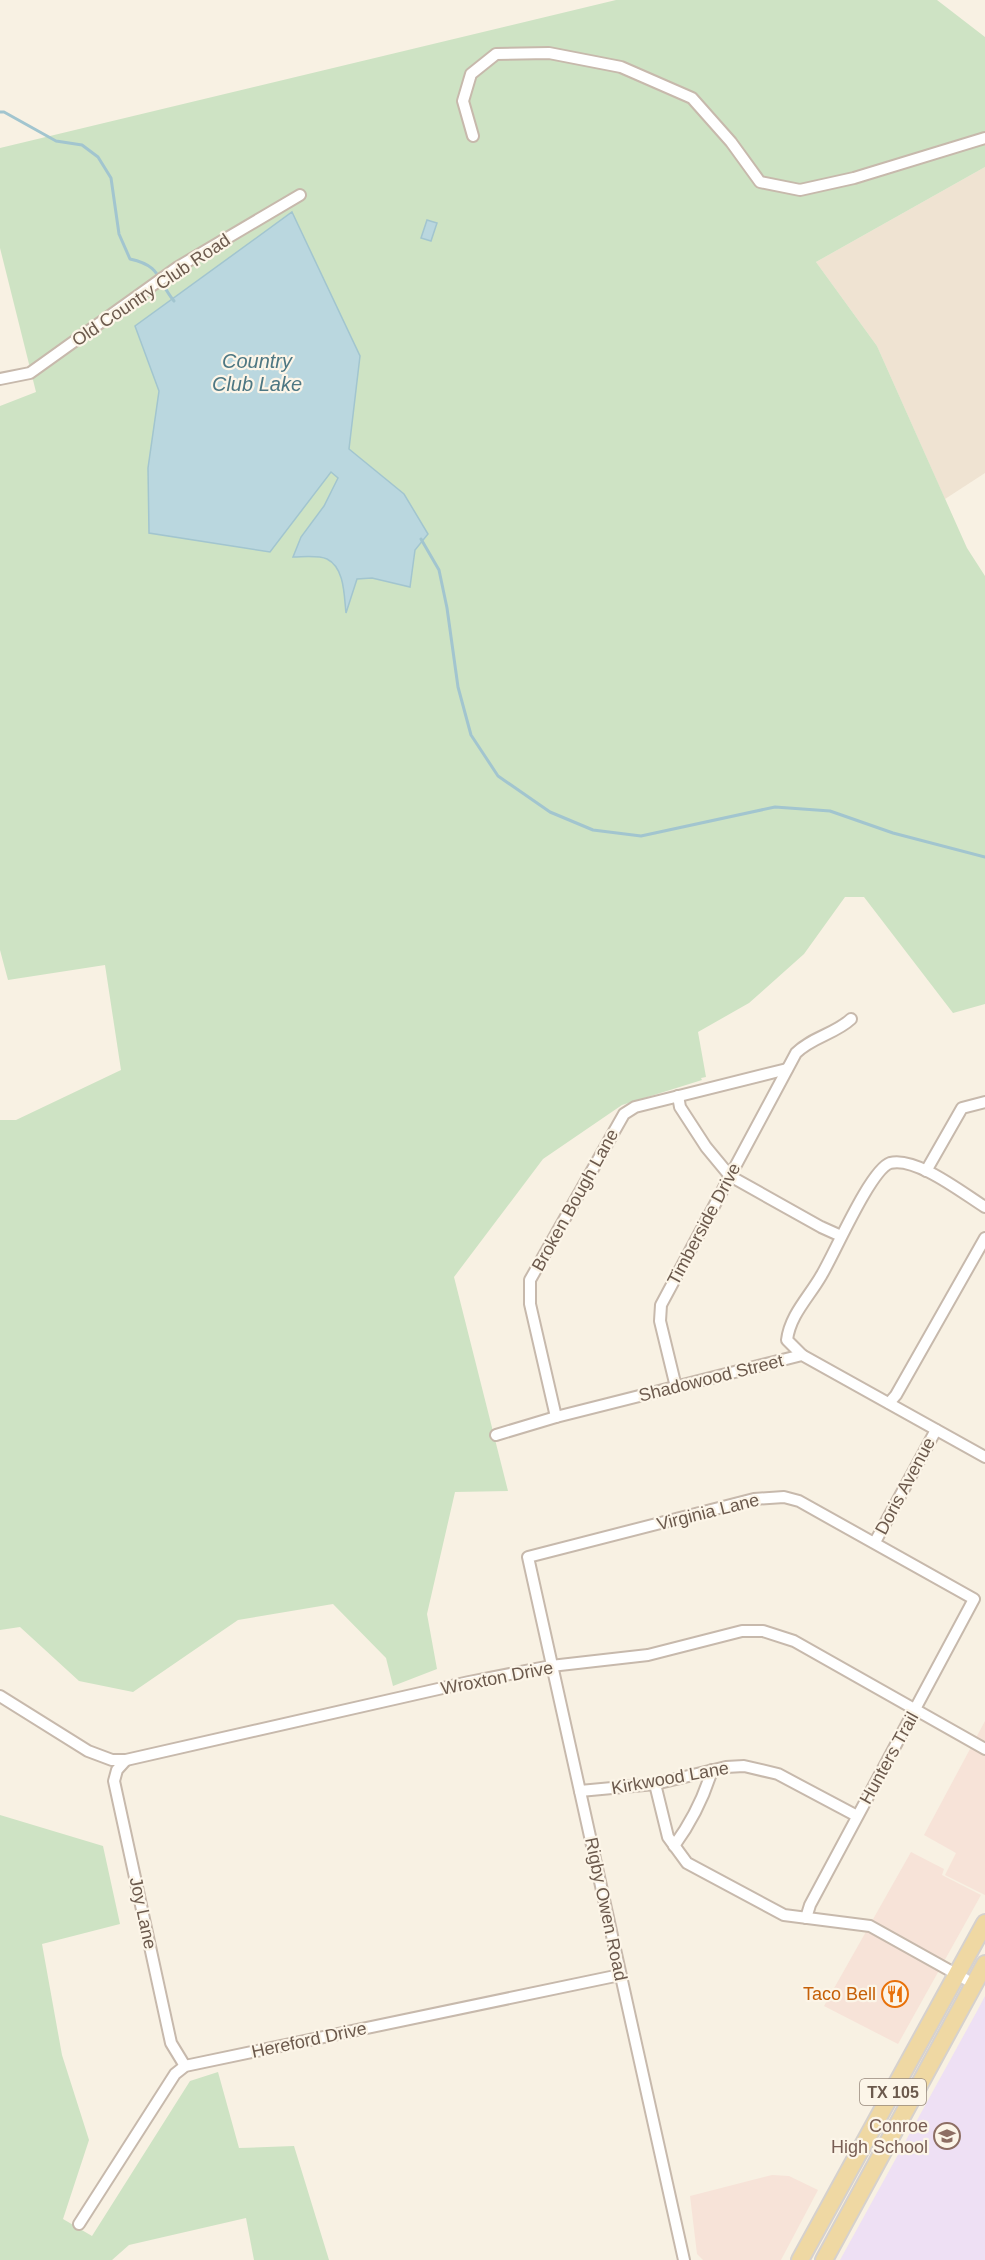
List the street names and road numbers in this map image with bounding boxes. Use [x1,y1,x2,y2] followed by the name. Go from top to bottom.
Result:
[68,230,234,350] street label: Old Country Club Road
[528,1126,622,1274] street label: Broken Bough Lane
[663,1160,745,1288] street label: Timberside Drive
[637,1350,785,1406] street label: Shadowood Street
[871,1434,939,1538] street label: Doris Avenue
[655,1490,761,1534] street label: Virginia Lane
[439,1657,555,1699] street label: Wroxton Drive
[856,1709,922,1807] street label: Hunters Trail
[610,1758,730,1798] street label: Kirkwood Lane
[581,1835,631,1983] street label: Rigby Owen Road
[126,1875,160,1951] street label: Joy Lane
[250,2018,368,2062] street label: Hereford Drive
[860,2079,926,2105] road number: TX 105

